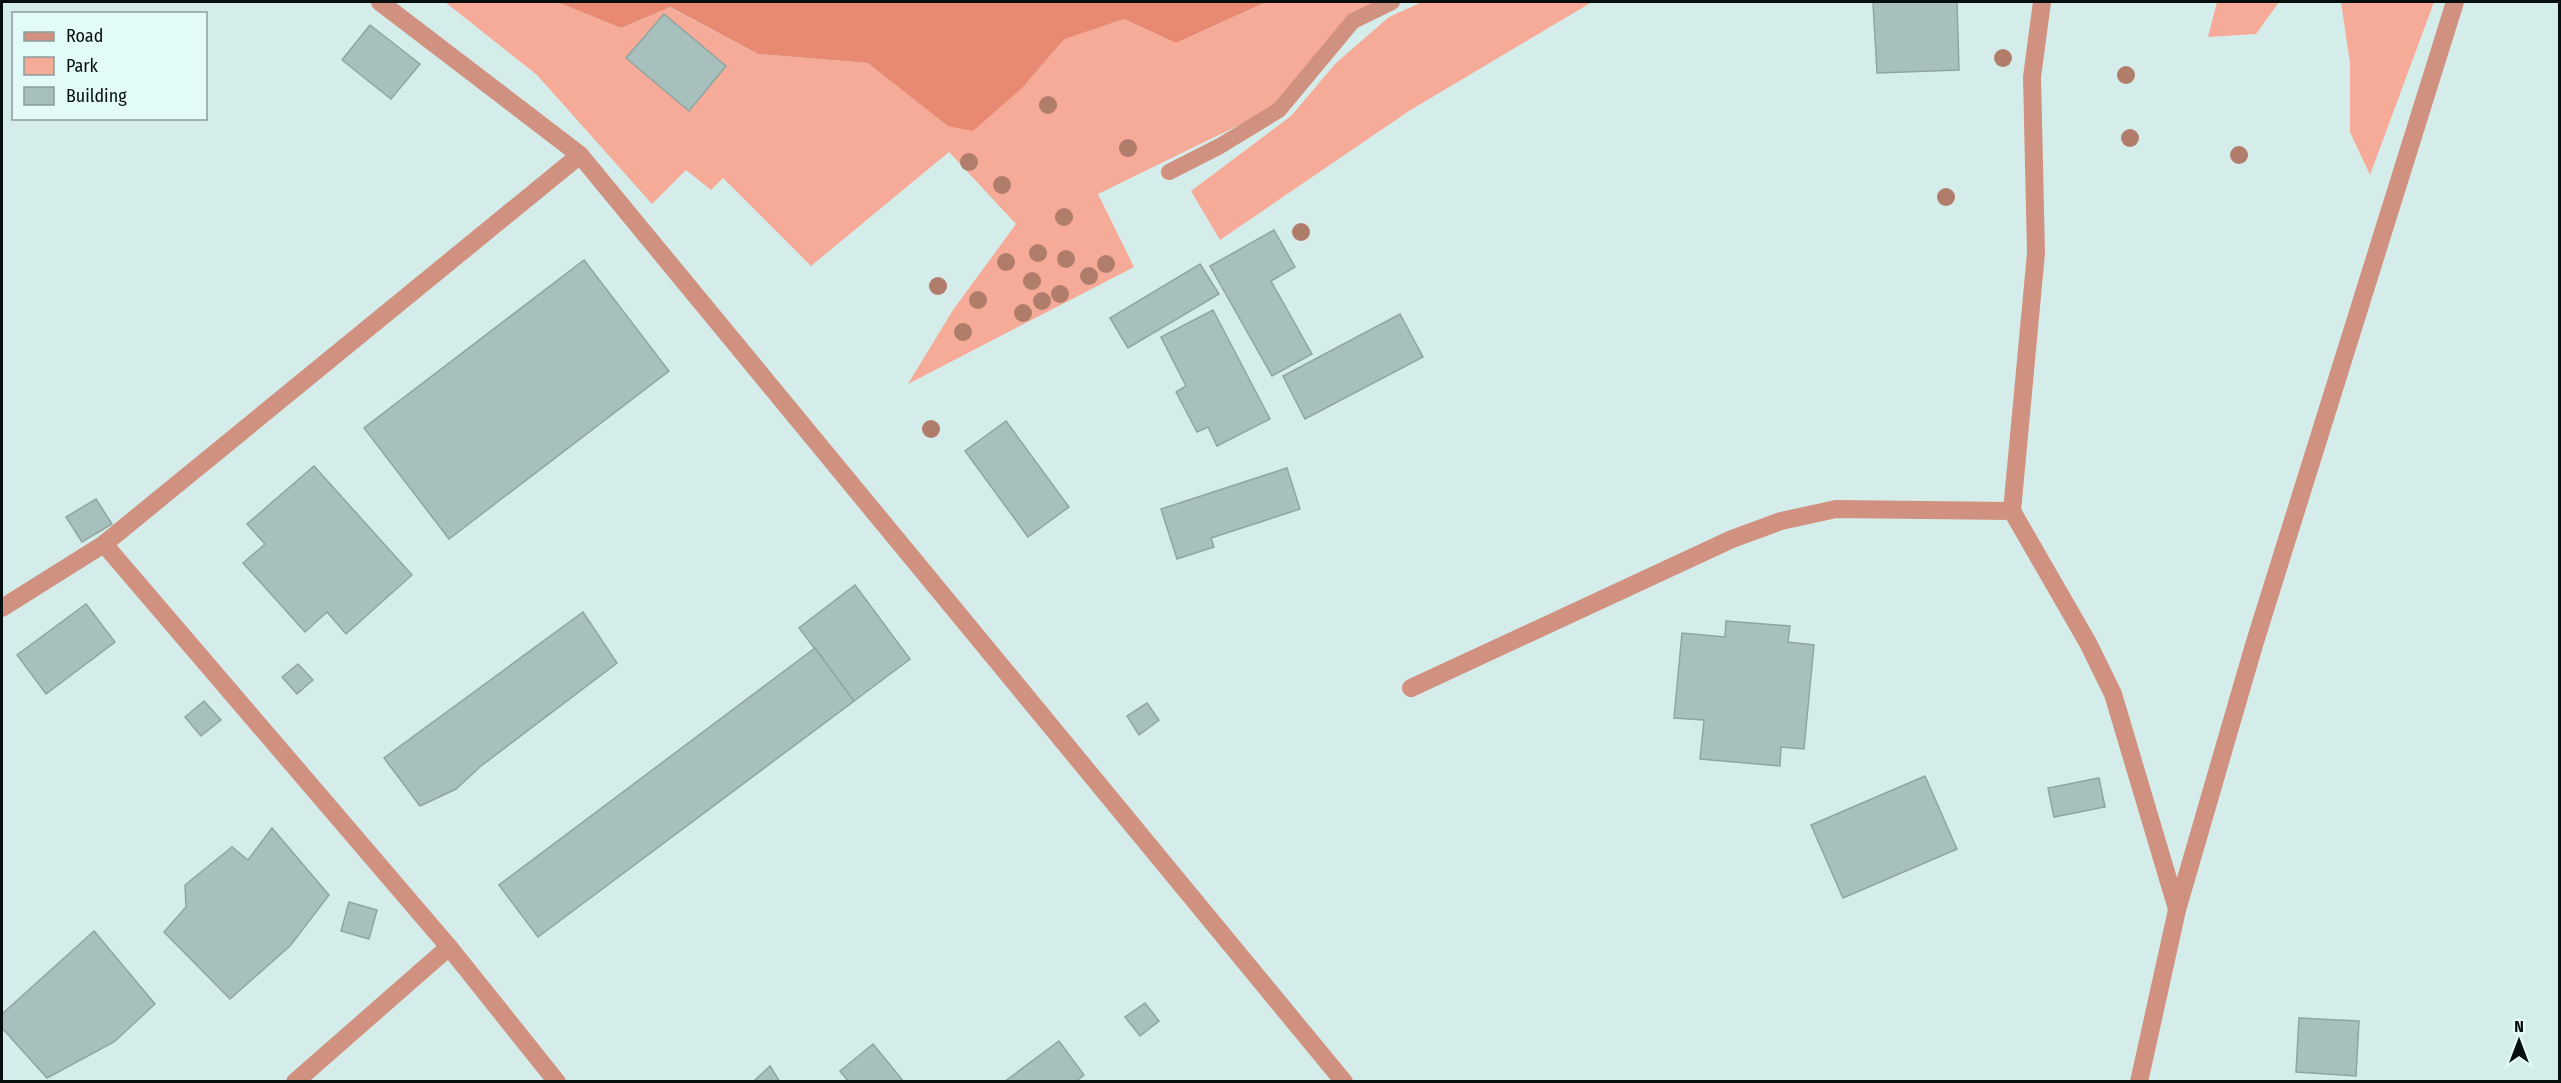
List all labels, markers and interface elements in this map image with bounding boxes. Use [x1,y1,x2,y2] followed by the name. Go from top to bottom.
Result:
[12,12,207,120] legend
[66,25,103,47] text: Road
[66,55,99,77] text: Park
[66,85,127,107] text: Building
[2489,1011,2549,1071] north arrow
[2514,1017,2524,1036] text: N

